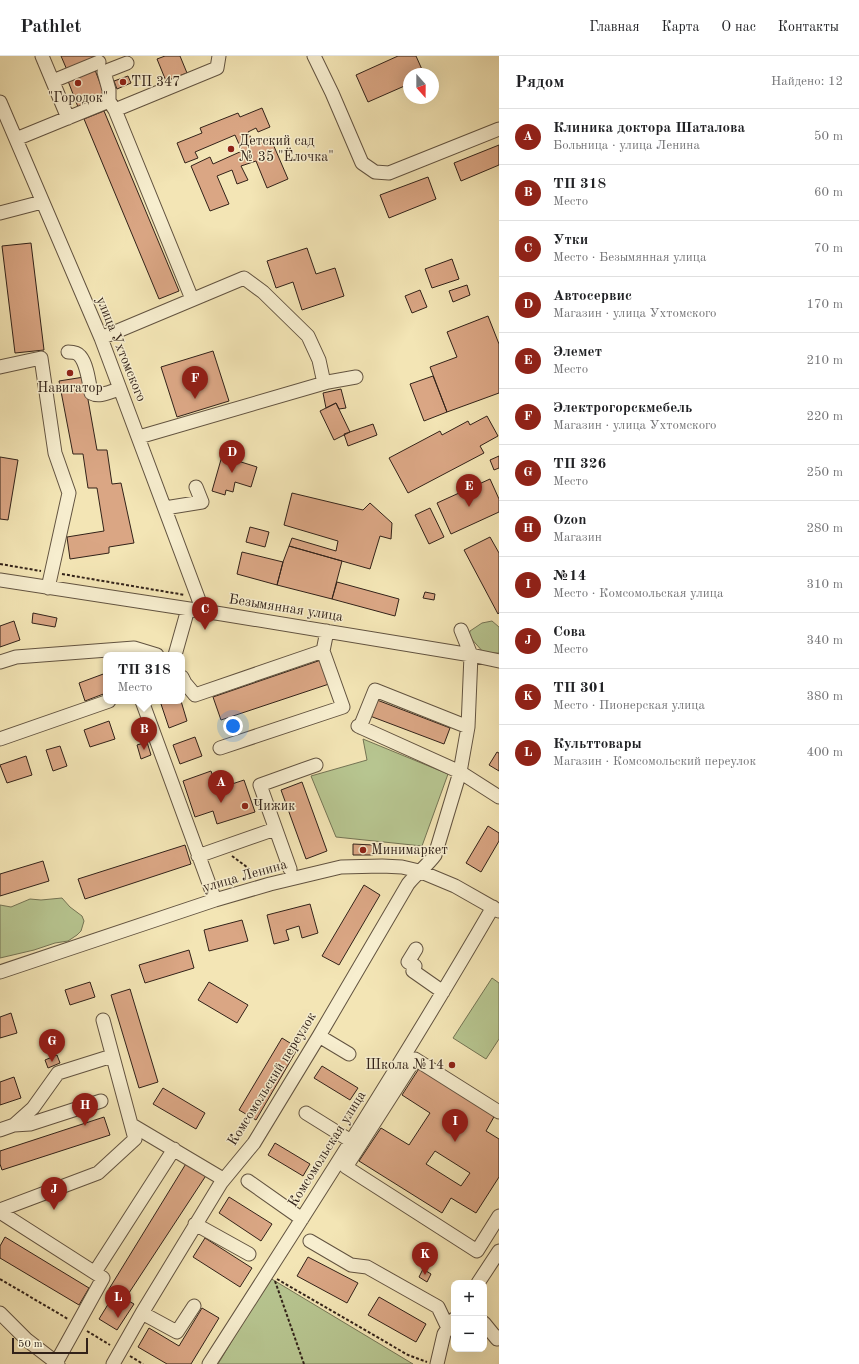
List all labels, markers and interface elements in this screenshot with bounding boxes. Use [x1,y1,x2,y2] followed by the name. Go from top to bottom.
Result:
[20,18,81,37] text: Pathlet
[589,20,639,34] text: Главная
[661,20,699,34] text: Карта
[721,20,756,34] text: О нас
[778,20,839,34] text: Контакты
[403,68,439,104] north arrow
[515,74,564,91] text: Рядом
[131,75,180,89] place label: ТП 347
[771,75,843,88] text: Найдено: 12
[118,77,128,87] marker: ТП 347
[73,78,83,88] marker: "Городок"
[48,91,108,105] place label: "Городок"
[553,121,745,136] text: Клиника доктора Шаталова
[523,130,533,143] text: A
[814,130,843,143] text: 50 m
[239,134,334,164] place label: Детский сад № 35 "Ёлочка"
[553,139,700,152] text: Больница · улица Ленина
[226,144,236,154] marker: Детский сад № 35 "Ёлочка"
[553,177,606,192] text: ТП 318
[523,186,533,199] text: B
[814,186,843,199] text: 60 m
[553,195,588,208] text: Место
[553,233,588,248] text: Утки
[524,242,532,255] text: C
[814,242,843,255] text: 70 m
[553,251,706,264] text: Место · Безымянная улица
[553,289,632,304] text: Автосервис
[94,295,148,404] street label: улица Ухтомского
[523,298,533,311] text: D
[806,298,843,311] text: 170 m
[553,307,717,320] text: Магазин · улица Ухтомского
[553,345,602,360] text: Элемет
[524,354,532,367] text: E
[806,354,843,367] text: 210 m
[553,363,588,376] text: Место
[182,366,208,399] pin: F
[65,368,75,378] marker: Навигатор
[37,381,103,395] place label: Навигатор
[553,401,692,416] text: Электрогорскмебель
[524,410,532,423] text: F
[806,410,843,423] text: 220 m
[553,419,717,432] text: Магазин · улица Ухтомского
[219,440,245,473] pin: D
[553,457,606,472] text: ТП 326
[523,466,533,479] text: G
[806,466,843,479] text: 250 m
[456,474,482,507] pin: E
[553,475,588,488] text: Место
[553,513,586,528] text: Ozon
[523,522,533,535] text: H
[806,522,843,535] text: 280 m
[553,531,602,544] text: Магазин
[553,569,586,584] text: №14
[525,578,531,591] text: I
[806,578,843,591] text: 310 m
[553,587,723,600] text: Место · Комсомольская улица
[228,592,344,624] street label: Безымянная улица
[192,597,218,630] pin: C
[553,625,586,640] text: Сова
[524,634,532,647] text: J
[806,634,843,647] text: 340 m
[553,643,588,656] text: Место
[103,652,185,704] popup
[117,663,171,678] text: ТП 318
[117,681,153,694] text: Место
[553,681,606,696] text: ТП 301
[523,690,533,703] text: K
[806,690,843,703] text: 380 m
[553,699,705,712] text: Место · Пионерская улица
[223,716,243,736] your location
[131,717,157,750] pin: B
[553,737,642,752] text: Культтовары
[524,746,532,759] text: L
[806,746,843,759] text: 400 m
[553,755,756,768] text: Магазин · Комсомольский переулок
[208,770,234,803] pin: A
[253,799,295,813] place label: Чижик
[240,801,250,811] marker: Чижик
[371,843,448,857] place label: Минимаркет
[358,845,368,855] marker: Минимаркет
[201,857,289,895] street label: улица Ленина
[225,1010,319,1148] street label: Комсомольский переулок
[39,1029,65,1062] pin: G
[366,1058,444,1072] place label: Школа №14
[447,1060,457,1070] marker: Школа №14
[286,1088,368,1209] street label: Комсомольская улица
[72,1093,98,1126] pin: H
[442,1109,468,1142] pin: I
[41,1177,67,1210] pin: J
[412,1242,438,1275] pin: K
[451,1280,487,1352] map controls
[451,1280,487,1316] button: +
[105,1285,131,1318] pin: L
[451,1316,487,1352] button: −
[12,1336,88,1355] scale bar
[18,1339,43,1350] text: 50 m

